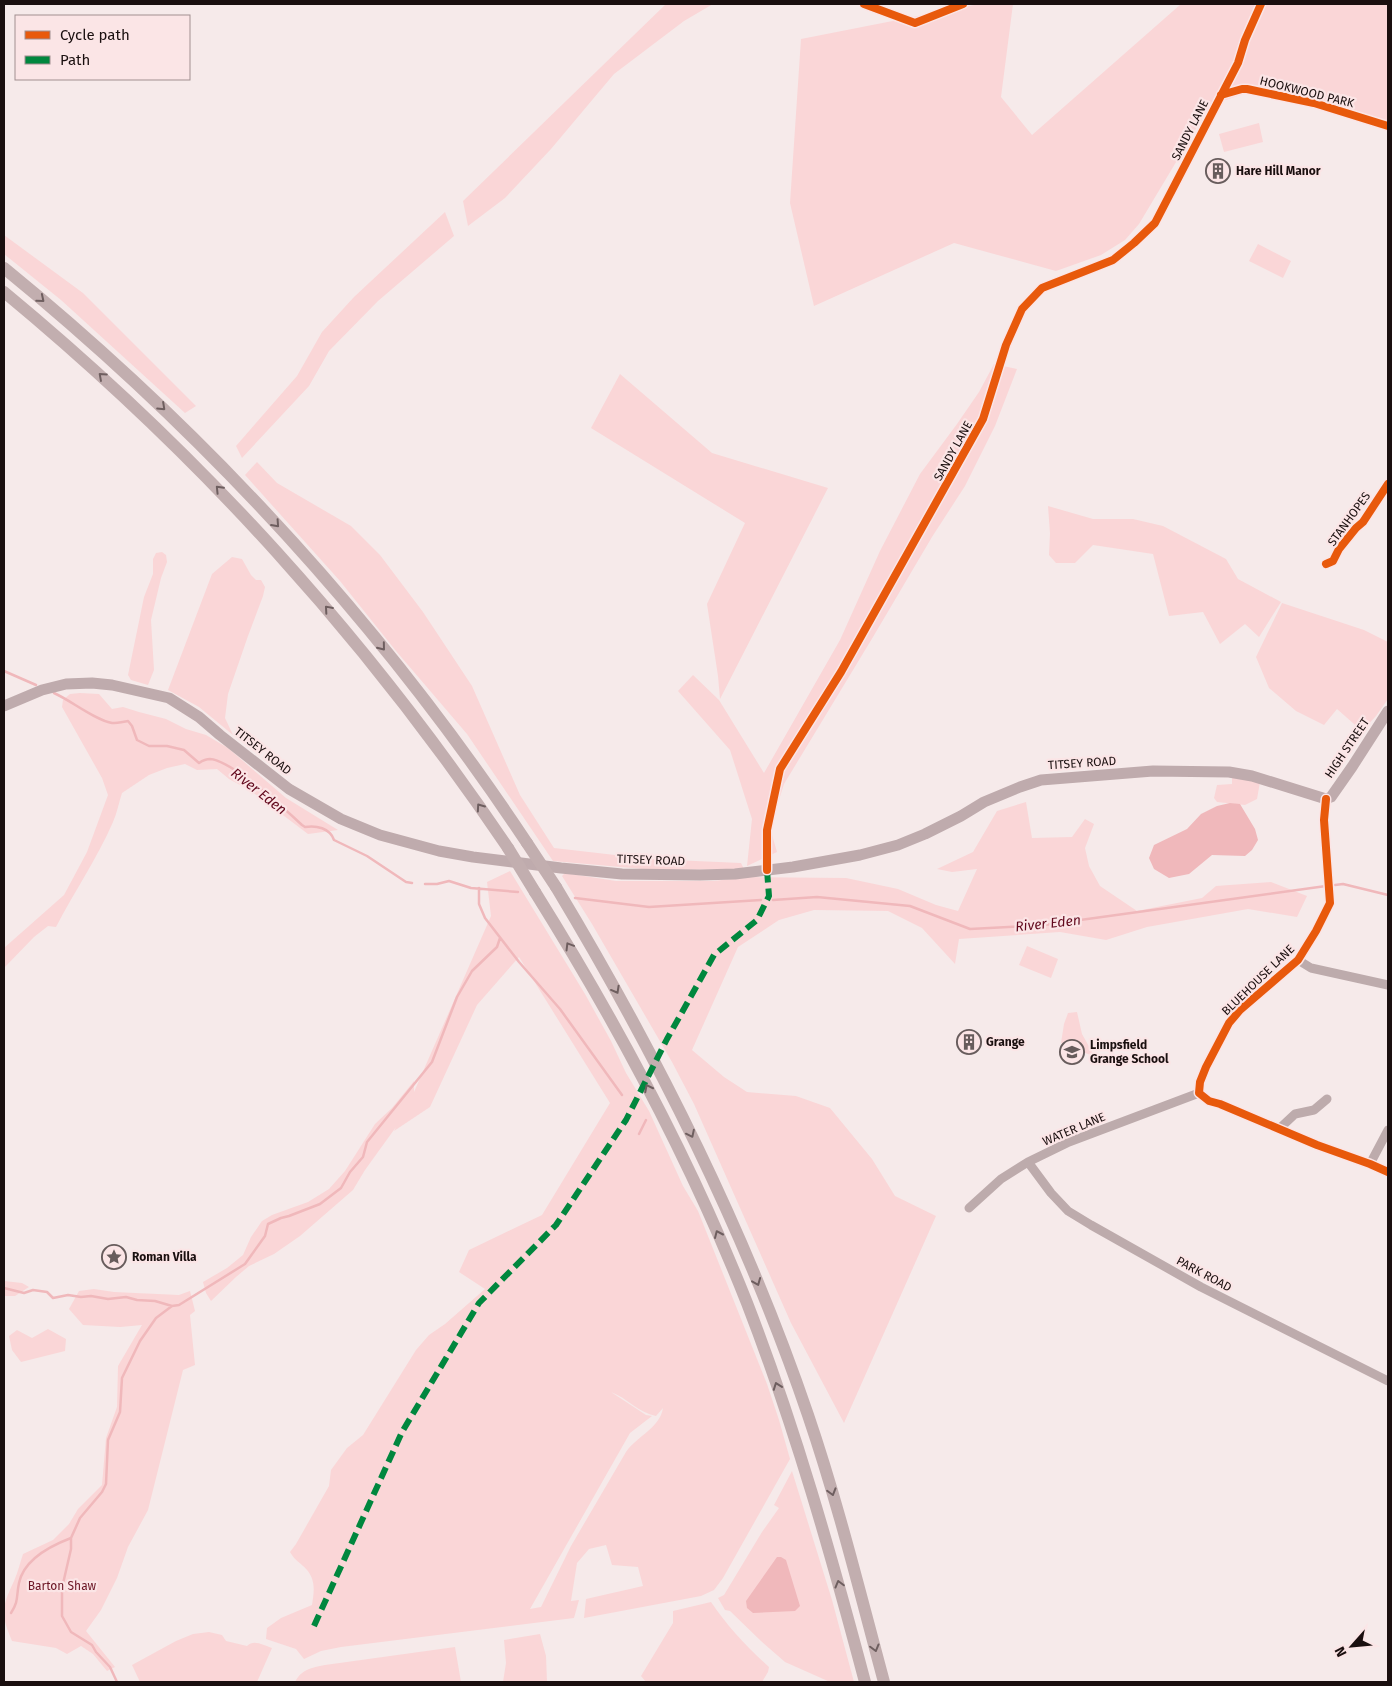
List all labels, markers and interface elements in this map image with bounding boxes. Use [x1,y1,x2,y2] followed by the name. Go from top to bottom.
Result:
[15,15,190,80] legend
[60,26,130,44] text: Cycle path
[60,51,90,69] text: Path
[1258,74,1357,111] street label: HOOKWOOD PARK
[1169,97,1211,163] street label: SANDY LANE
[1205,158,1231,184] building icon: Hare Hill Manor
[1236,164,1321,178] place label: Hare Hill Manor
[36,294,45,303] one-way arrow
[99,373,108,382] one-way arrow
[157,401,166,410] one-way arrow
[931,419,975,483] street label: SANDY LANE
[216,486,225,495] one-way arrow
[1325,489,1374,549] street label: STANHOPES
[270,518,279,527] one-way arrow
[325,606,334,615] one-way arrow
[377,641,386,650] one-way arrow
[1322,715,1373,781] street label: HIGH STREET
[232,724,294,778] street label: TITSEY ROAD
[1047,754,1117,772] street label: TITSEY ROAD
[227,764,290,818] water label: River Eden
[477,804,486,813] one-way arrow
[617,852,686,868] street label: TITSEY ROAD
[1014,912,1082,935] water label: River Eden
[565,942,575,951] one-way arrow
[1219,942,1297,1018] street label: BLUEHOUSE LANE
[609,985,619,994] one-way arrow
[956,1029,982,1055] building icon: Grange
[986,1035,1025,1049] place label: Grange
[1090,1038,1169,1066] place label: Limpsfield Grange School
[1059,1039,1085,1065] school or university icon: Limpsfield Grange School
[644,1084,654,1093] one-way arrow
[1041,1110,1107,1148] street label: WATER LANE
[685,1129,695,1138] one-way arrow
[713,1230,724,1239] one-way arrow
[101,1244,127,1270] place icon: Roman Villa
[132,1250,197,1264] place label: Roman Villa
[1174,1254,1234,1295] street label: PARK ROAD
[751,1277,761,1286] one-way arrow
[773,1382,783,1390] one-way arrow
[827,1487,837,1495] one-way arrow
[28,1579,97,1593] park label: Barton Shaw
[835,1581,845,1589] one-way arrow
[1327,1621,1377,1671] north arrow
[869,1644,880,1653] one-way arrow
[1331,1644,1351,1660] text: N

